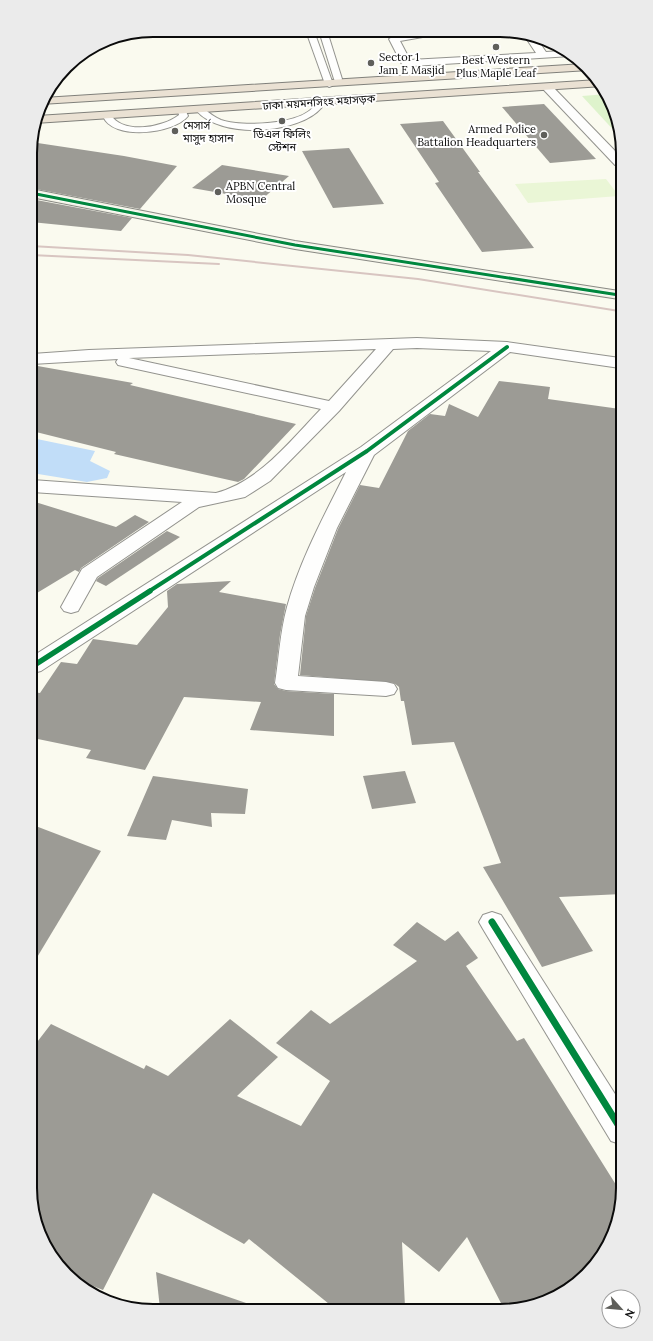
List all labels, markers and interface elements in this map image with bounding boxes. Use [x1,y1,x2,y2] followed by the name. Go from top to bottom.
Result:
[491,42,501,52] marker: Best Western Plus Maple Leaf
[378,50,445,77] place label: Sector 1 Jam E Masjid
[456,53,537,80] place label: Best Western Plus Maple Leaf
[366,58,376,68] marker: Sector 1 Jam E Masjid
[261,91,376,113] street label: ঢাকা ময়মনসিংহ মহাসড়ক
[277,116,287,126] marker: ডিএল ফিলিং স্টেশন
[182,118,234,145] place label: মেসার্স মাসুদ হাসান
[417,122,536,149] place label: Armed Police Battalion Headquarters
[170,126,180,136] marker: মেসার্স মাসুদ হাসান
[252,127,311,154] place label: ডিএল ফিলিং স্টেশন
[539,130,549,140] marker: Armed Police Battalion Headquarters
[225,179,295,206] place label: APBN Central Mosque
[213,187,223,197] marker: APBN Central Mosque
[601,1289,641,1329] north arrow
[622,1307,638,1321] text: N

